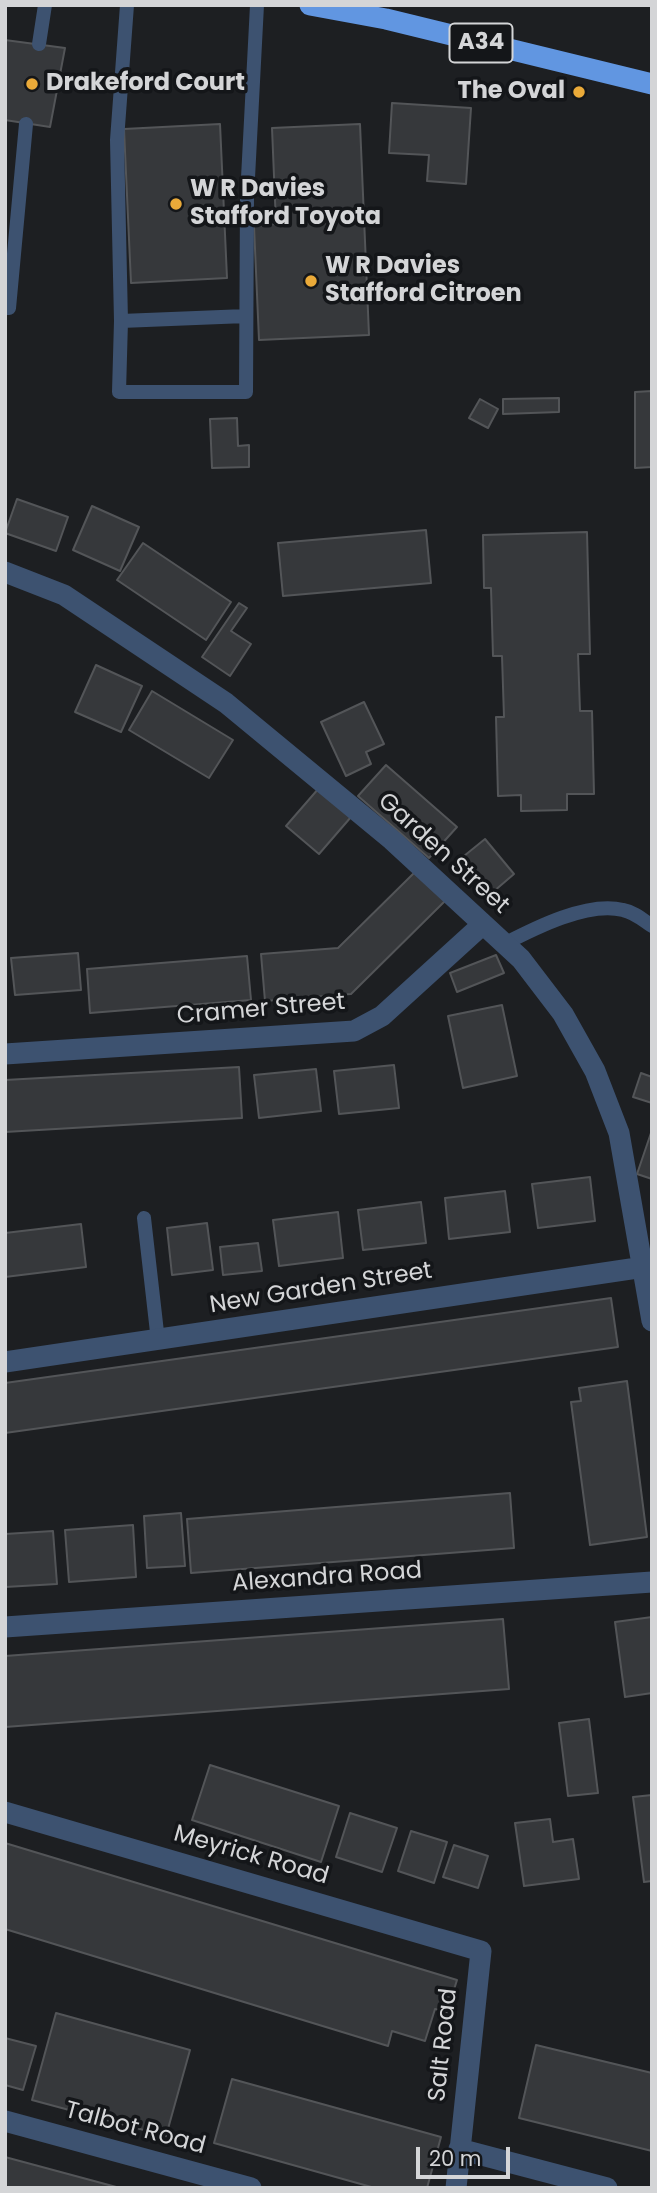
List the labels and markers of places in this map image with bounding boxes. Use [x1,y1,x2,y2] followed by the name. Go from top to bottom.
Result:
[46,70,245,98] place label: Drakeford Court
[24,76,40,92] marker: Drakeford Court
[458,78,565,106] place label: The Oval
[571,84,587,100] marker: The Oval
[190,176,381,232] place label: W R Davies Stafford Toyota
[168,196,184,212] marker: W R Davies Stafford Toyota
[325,253,522,309] place label: W R Davies Stafford Citroen
[303,273,319,289] marker: W R Davies Stafford Citroen

